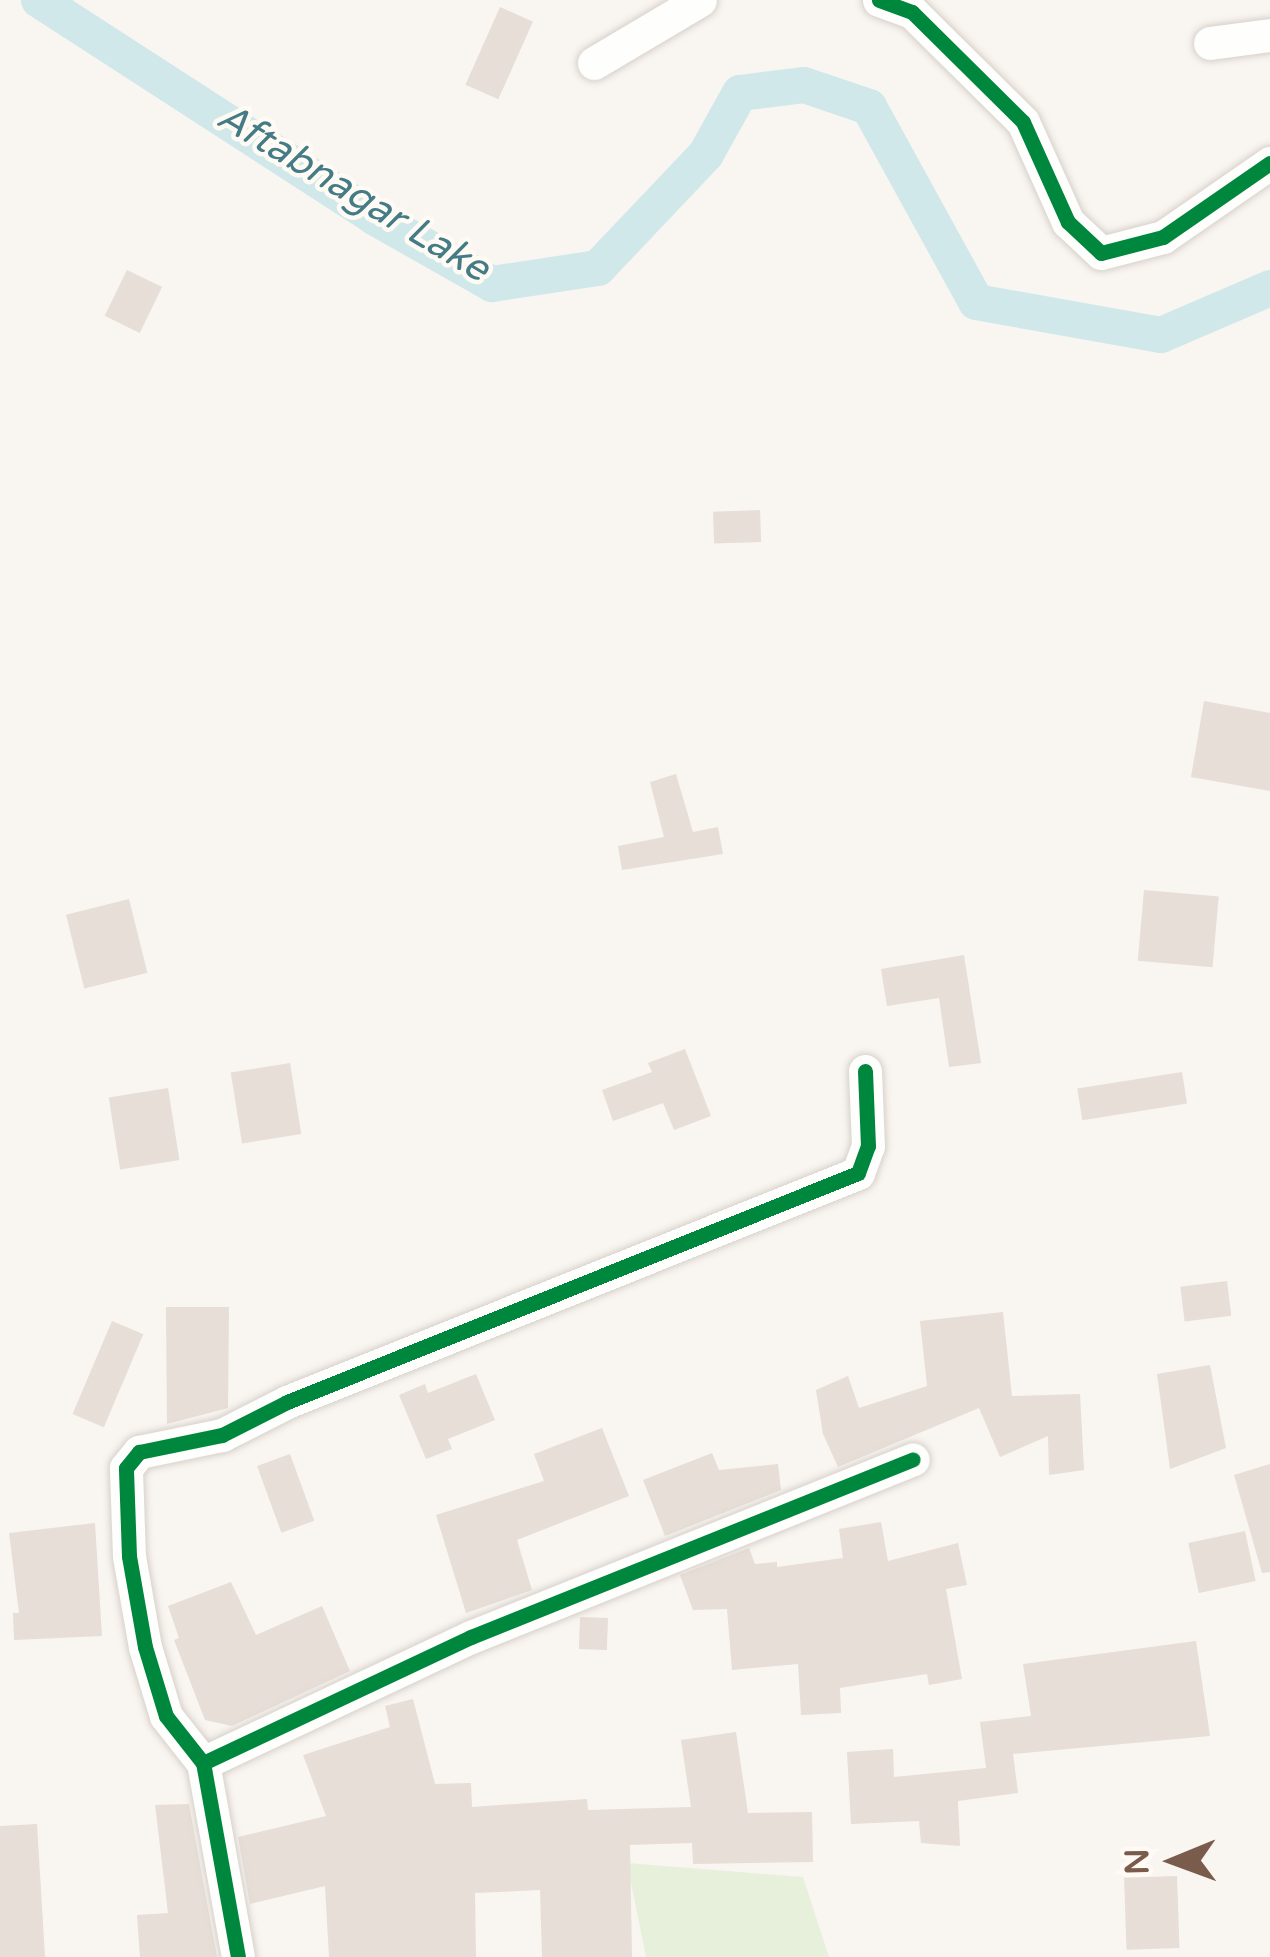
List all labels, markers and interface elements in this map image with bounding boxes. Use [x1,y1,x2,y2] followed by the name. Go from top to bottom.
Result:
[209,93,497,293] water label: Aftabnagar Lake
[1114,1801,1234,1921] north arrow
[1118,1848,1157,1875] text: N

